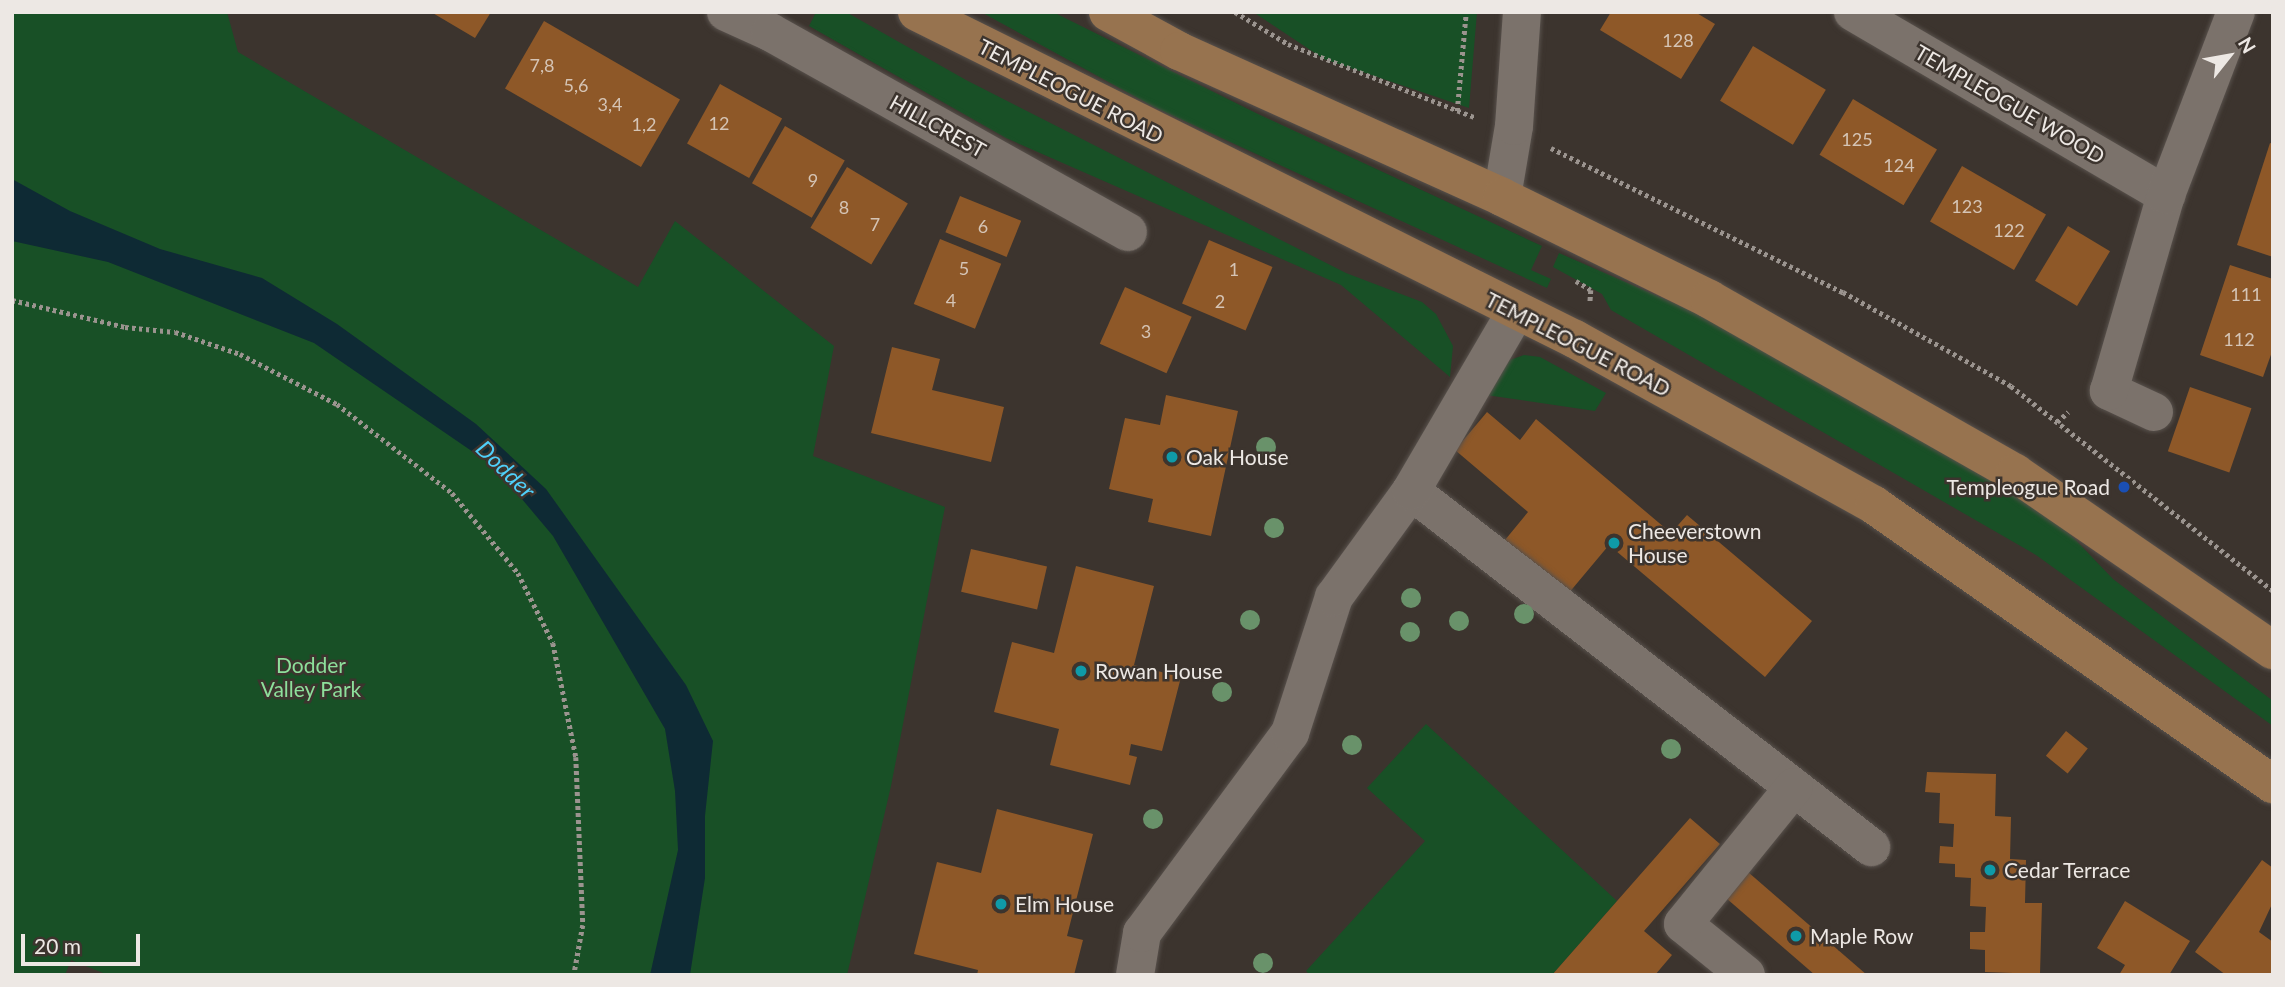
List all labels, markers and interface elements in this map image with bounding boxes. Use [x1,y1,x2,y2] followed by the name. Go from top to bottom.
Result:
[2194,21,2264,91] north arrow
[1662,29,1694,51] house number: 128
[974,33,1168,149] street label: TEMPLEOGUE ROAD
[2234,33,2261,57] text: N
[1910,39,2110,169] street label: TEMPLEOGUE WOOD
[530,54,554,76] house number: 7,8
[564,74,588,96] house number: 5,6
[886,89,990,163] street label: HILLCREST
[598,93,622,115] house number: 3,4
[709,112,729,134] house number: 12
[632,113,656,135] house number: 1,2
[1841,128,1873,150] house number: 125
[1883,154,1915,176] house number: 124
[808,169,818,191] house number: 9
[1951,195,1983,217] house number: 123
[839,196,849,218] house number: 8
[870,213,880,235] house number: 7
[978,215,988,237] house number: 6
[1993,219,2025,241] house number: 122
[959,257,969,279] house number: 5
[1229,258,1239,280] house number: 1
[2230,283,2262,305] house number: 111
[1481,286,1675,402] street label: TEMPLEOGUE ROAD
[946,289,956,311] house number: 4
[1215,290,1225,312] house number: 2
[1141,320,1151,342] house number: 3
[2223,328,2255,350] house number: 112
[471,434,541,504] water label: Dodder
[1186,444,1289,470] place label: Oak House
[1164,449,1180,465] marker: Oak House
[1946,474,2110,500] place label: Templeogue Road
[2116,479,2132,495] marker: Templeogue Road
[1628,518,1761,568] place label: Cheeverstown House
[1606,535,1622,551] marker: Cheeverstown House
[260,652,362,702] park label: Dodder Valley Park
[1095,658,1223,684] place label: Rowan House
[1073,663,1089,679] marker: Rowan House
[2004,857,2132,883] place label: Cedar Terrace
[1982,862,1998,878] marker: Cedar Terrace
[1015,891,1114,917] place label: Elm House
[993,896,1009,912] marker: Elm House
[24,920,144,964] scale bar
[1810,923,1914,949] place label: Maple Row
[1788,928,1804,944] marker: Maple Row
[34,933,81,958] text: 20 m

